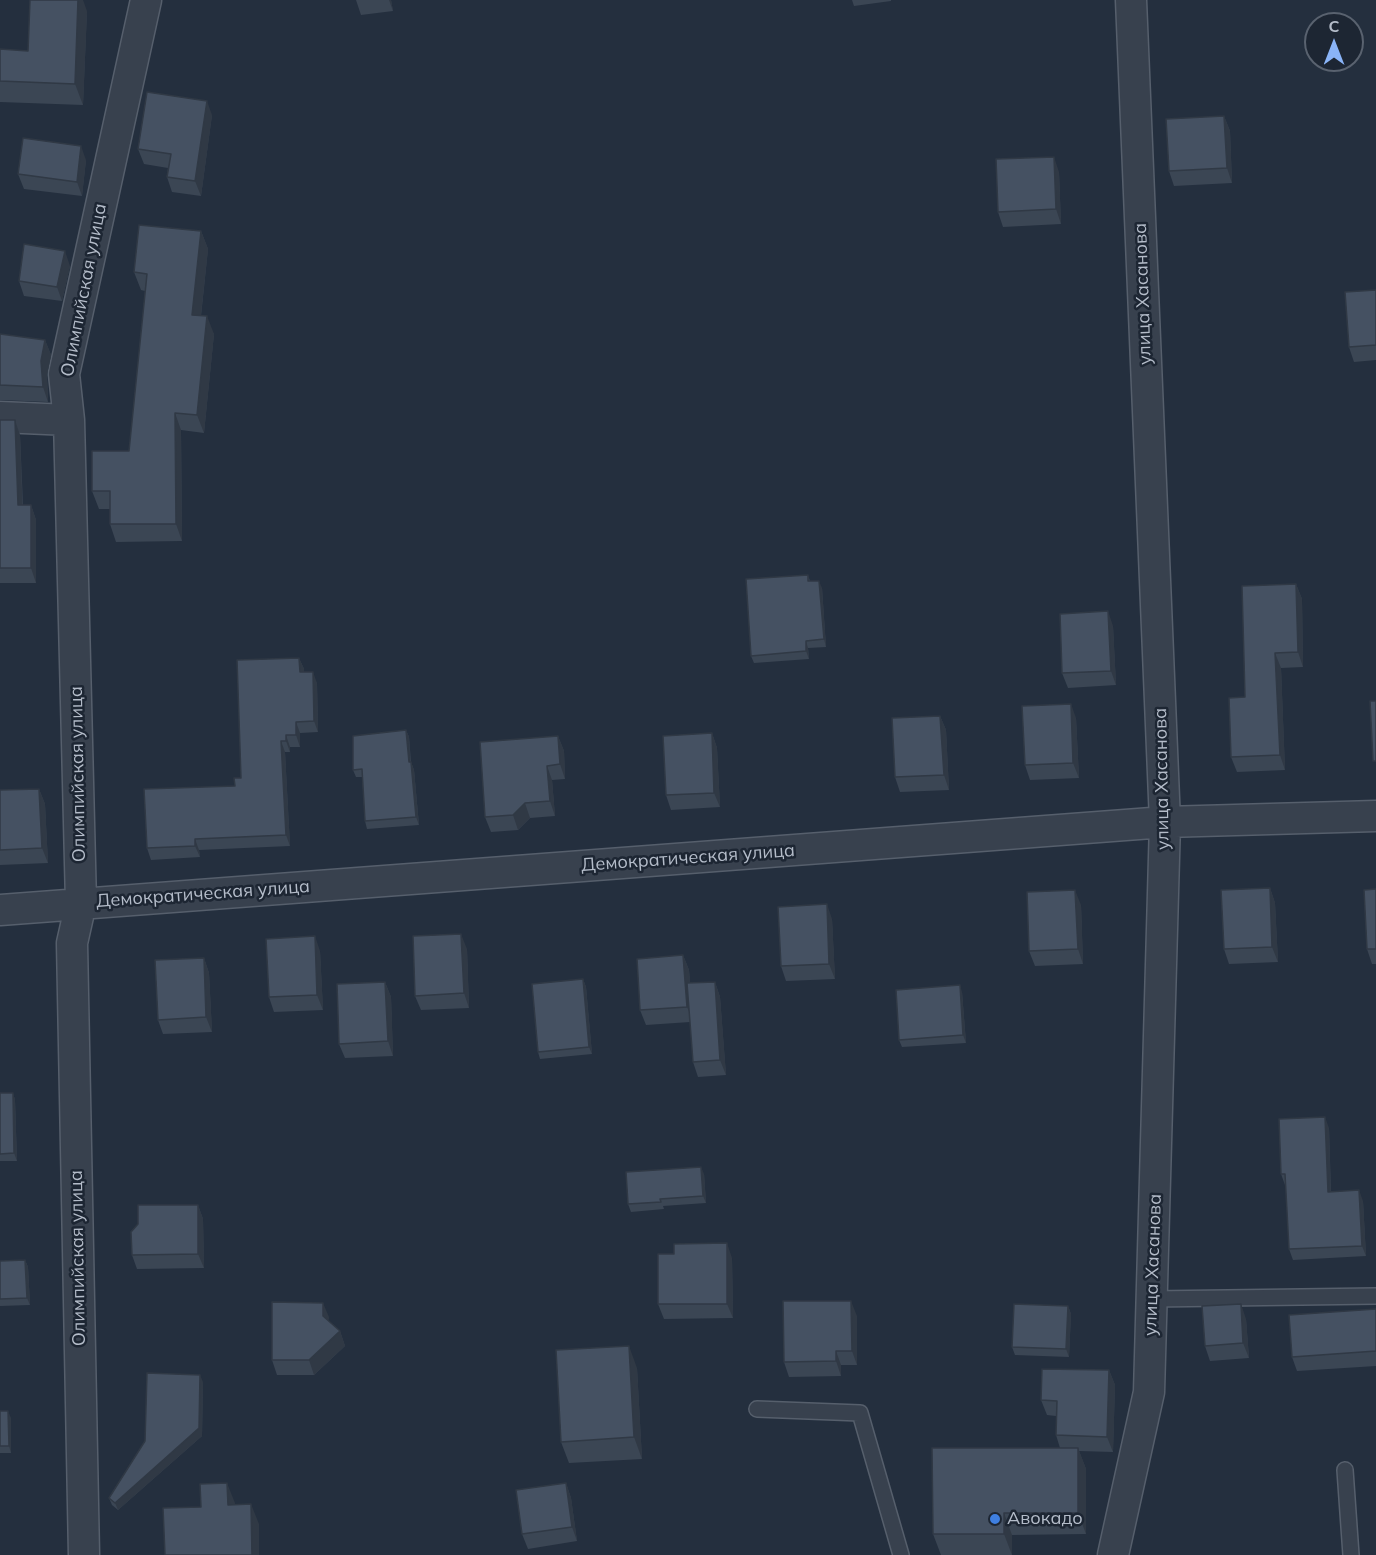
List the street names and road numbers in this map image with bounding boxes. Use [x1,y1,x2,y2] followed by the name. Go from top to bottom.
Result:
[57,202,111,378] street label: Олимпийская улица
[1130,223,1156,365] street label: улица Хасанова
[66,686,90,862] street label: Олимпийская улица
[1150,708,1174,850] street label: улица Хасанова
[580,840,796,876] street label: Демократическая улица
[95,876,311,912] street label: Демократическая улица
[66,1170,90,1346] street label: Олимпийская улица
[1140,1194,1166,1336] street label: улица Хасанова

